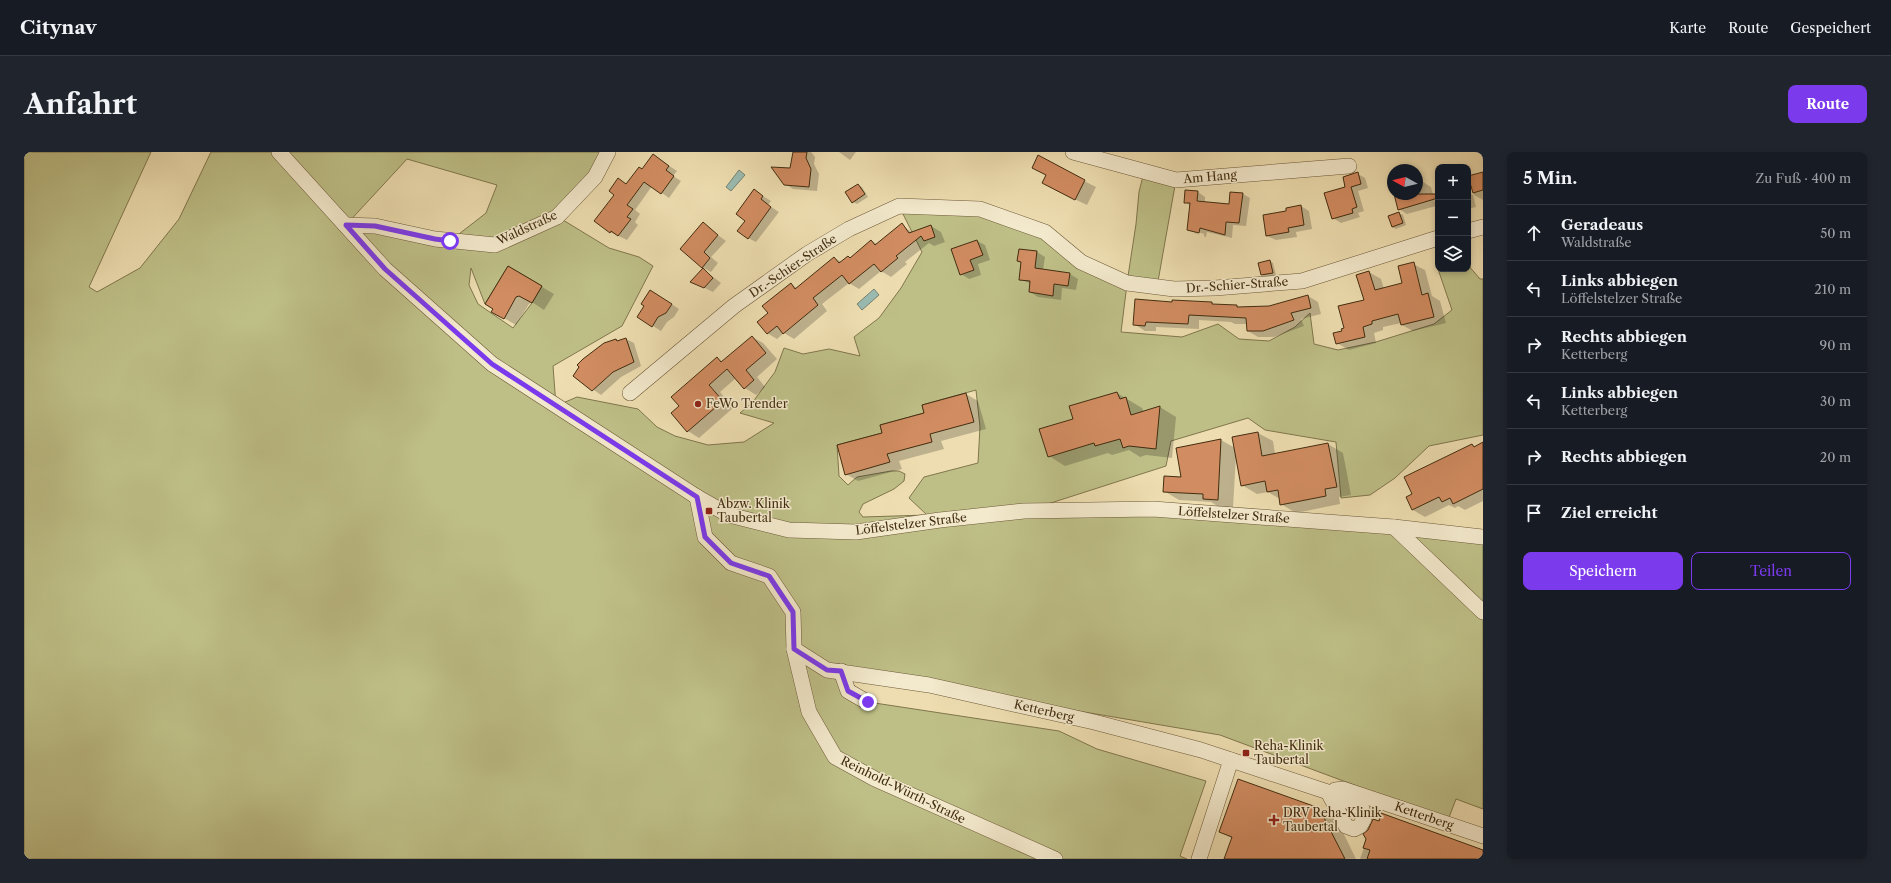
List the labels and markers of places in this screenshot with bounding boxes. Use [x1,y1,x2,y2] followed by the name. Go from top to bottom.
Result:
[706,396,788,411] place label: FeWo Trender
[693,399,703,409] marker: FeWo Trender
[716,496,791,525] place label: Abzw. Klinik Taubertal
[704,506,714,516] marker: Abzw. Klinik Taubertal
[1254,738,1324,767] place label: Reha-Klinik Taubertal
[1241,748,1251,758] marker: Reha-Klinik Taubertal
[1283,805,1383,834] place label: DRV Reha-Klinik Taubertal
[1268,814,1280,826] marker: DRV Reha-Klinik Taubertal

